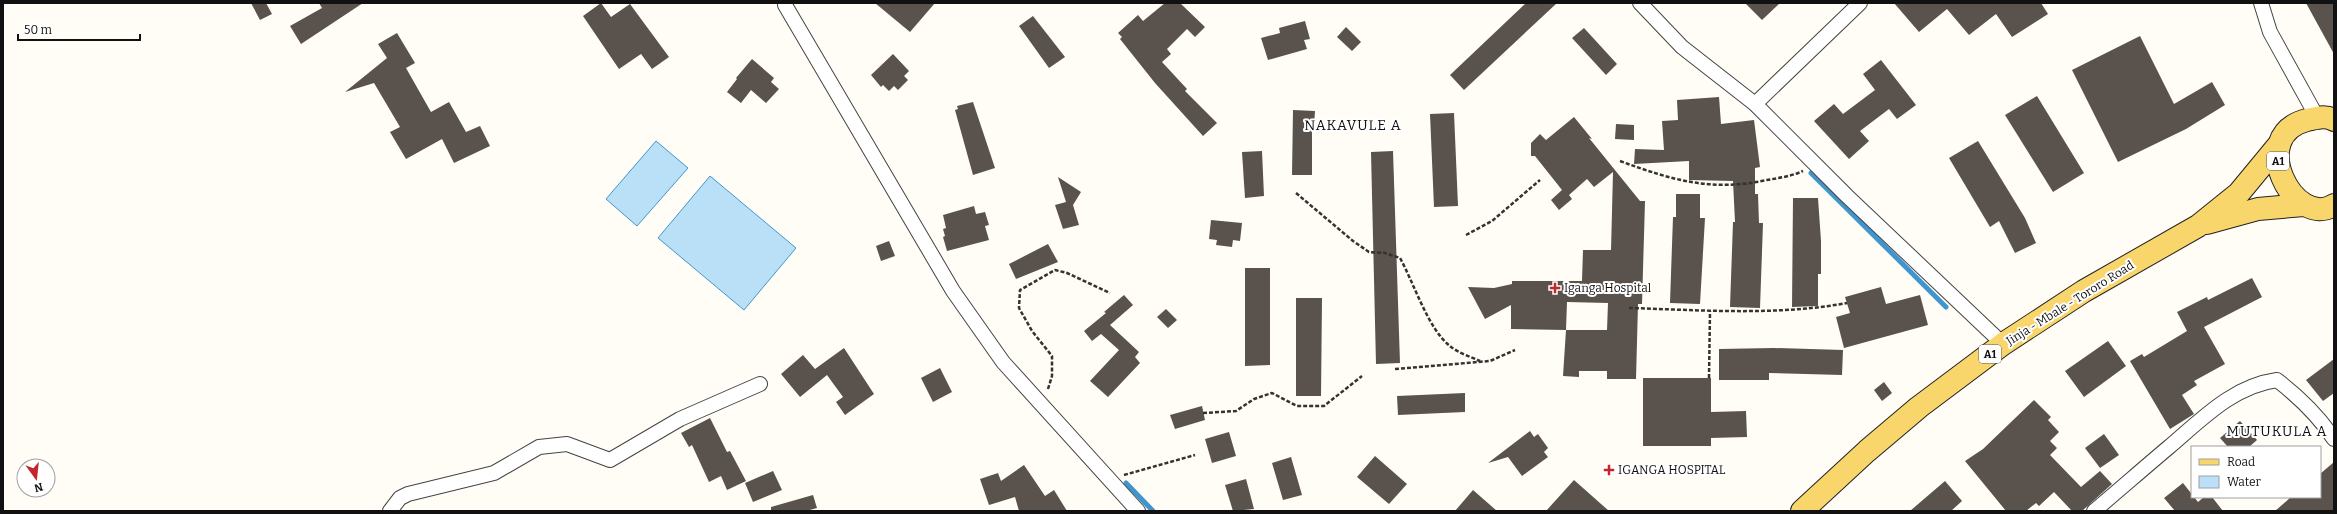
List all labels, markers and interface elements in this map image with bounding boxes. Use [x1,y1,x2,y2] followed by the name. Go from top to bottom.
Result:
[18,16,140,42] scale bar
[24,23,53,37] text: 50 m
[1304,117,1402,134] district label: NAKAVULE A
[2267,152,2289,170] road number: A1
[2003,258,2136,349] street label: Jinja - Mbale - Tororo Road
[1564,281,1652,295] place label: Iganga Hospital
[1549,282,1561,294] marker: Iganga Hospital
[1979,345,2001,363] road number: A1
[2227,423,2327,440] district label: MUTUKULA A
[2191,446,2321,498] legend
[2227,455,2255,469] text: Road
[16,458,56,498] north arrow
[1618,463,1726,477] place label: IGANGA HOSPITAL
[1603,464,1615,476] marker: IGANGA HOSPITAL
[2227,475,2262,489] text: Water
[32,480,44,495] text: N

